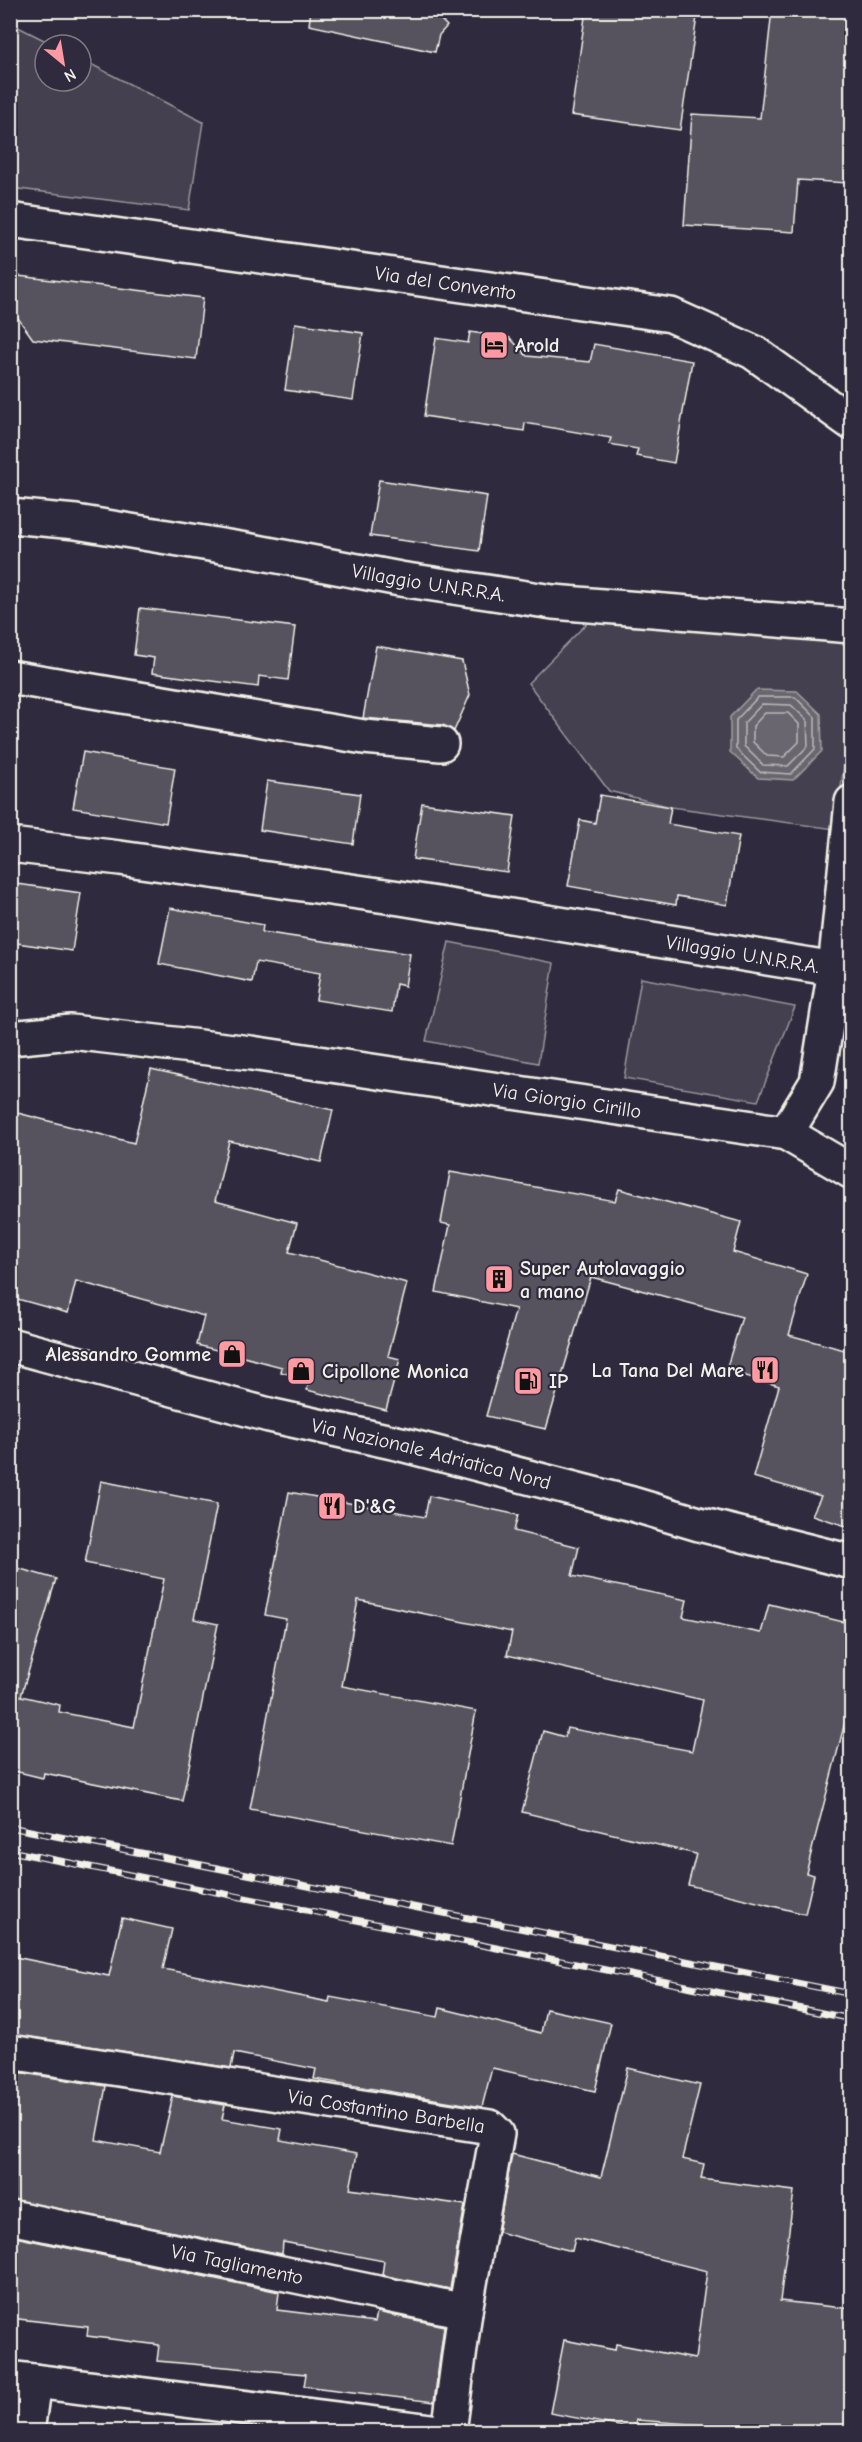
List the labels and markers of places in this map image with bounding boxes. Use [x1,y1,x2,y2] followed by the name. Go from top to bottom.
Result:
[478,329,510,361] hotel icon: Arold
[515,334,559,357] place label: Arold
[520,1257,685,1303] place label: Super Autolavaggio a mano
[483,1263,515,1295] building icon: Super Autolavaggio a mano
[216,1338,248,1370] shop icon: Alessandro Gomme
[46,1343,211,1366] place label: Alessandro Gomme
[749,1354,781,1386] restaurant icon: La Tana Del Mare
[285,1355,317,1387] shop icon: Cipollone Monica
[592,1359,744,1382] place label: La Tana Del Mare
[322,1360,469,1383] place label: Cipollone Monica
[512,1365,544,1397] fuel station icon: IP
[549,1370,568,1393] place label: IP
[316,1490,348,1522] restaurant icon: D'&G
[353,1495,396,1518] place label: D'&G

